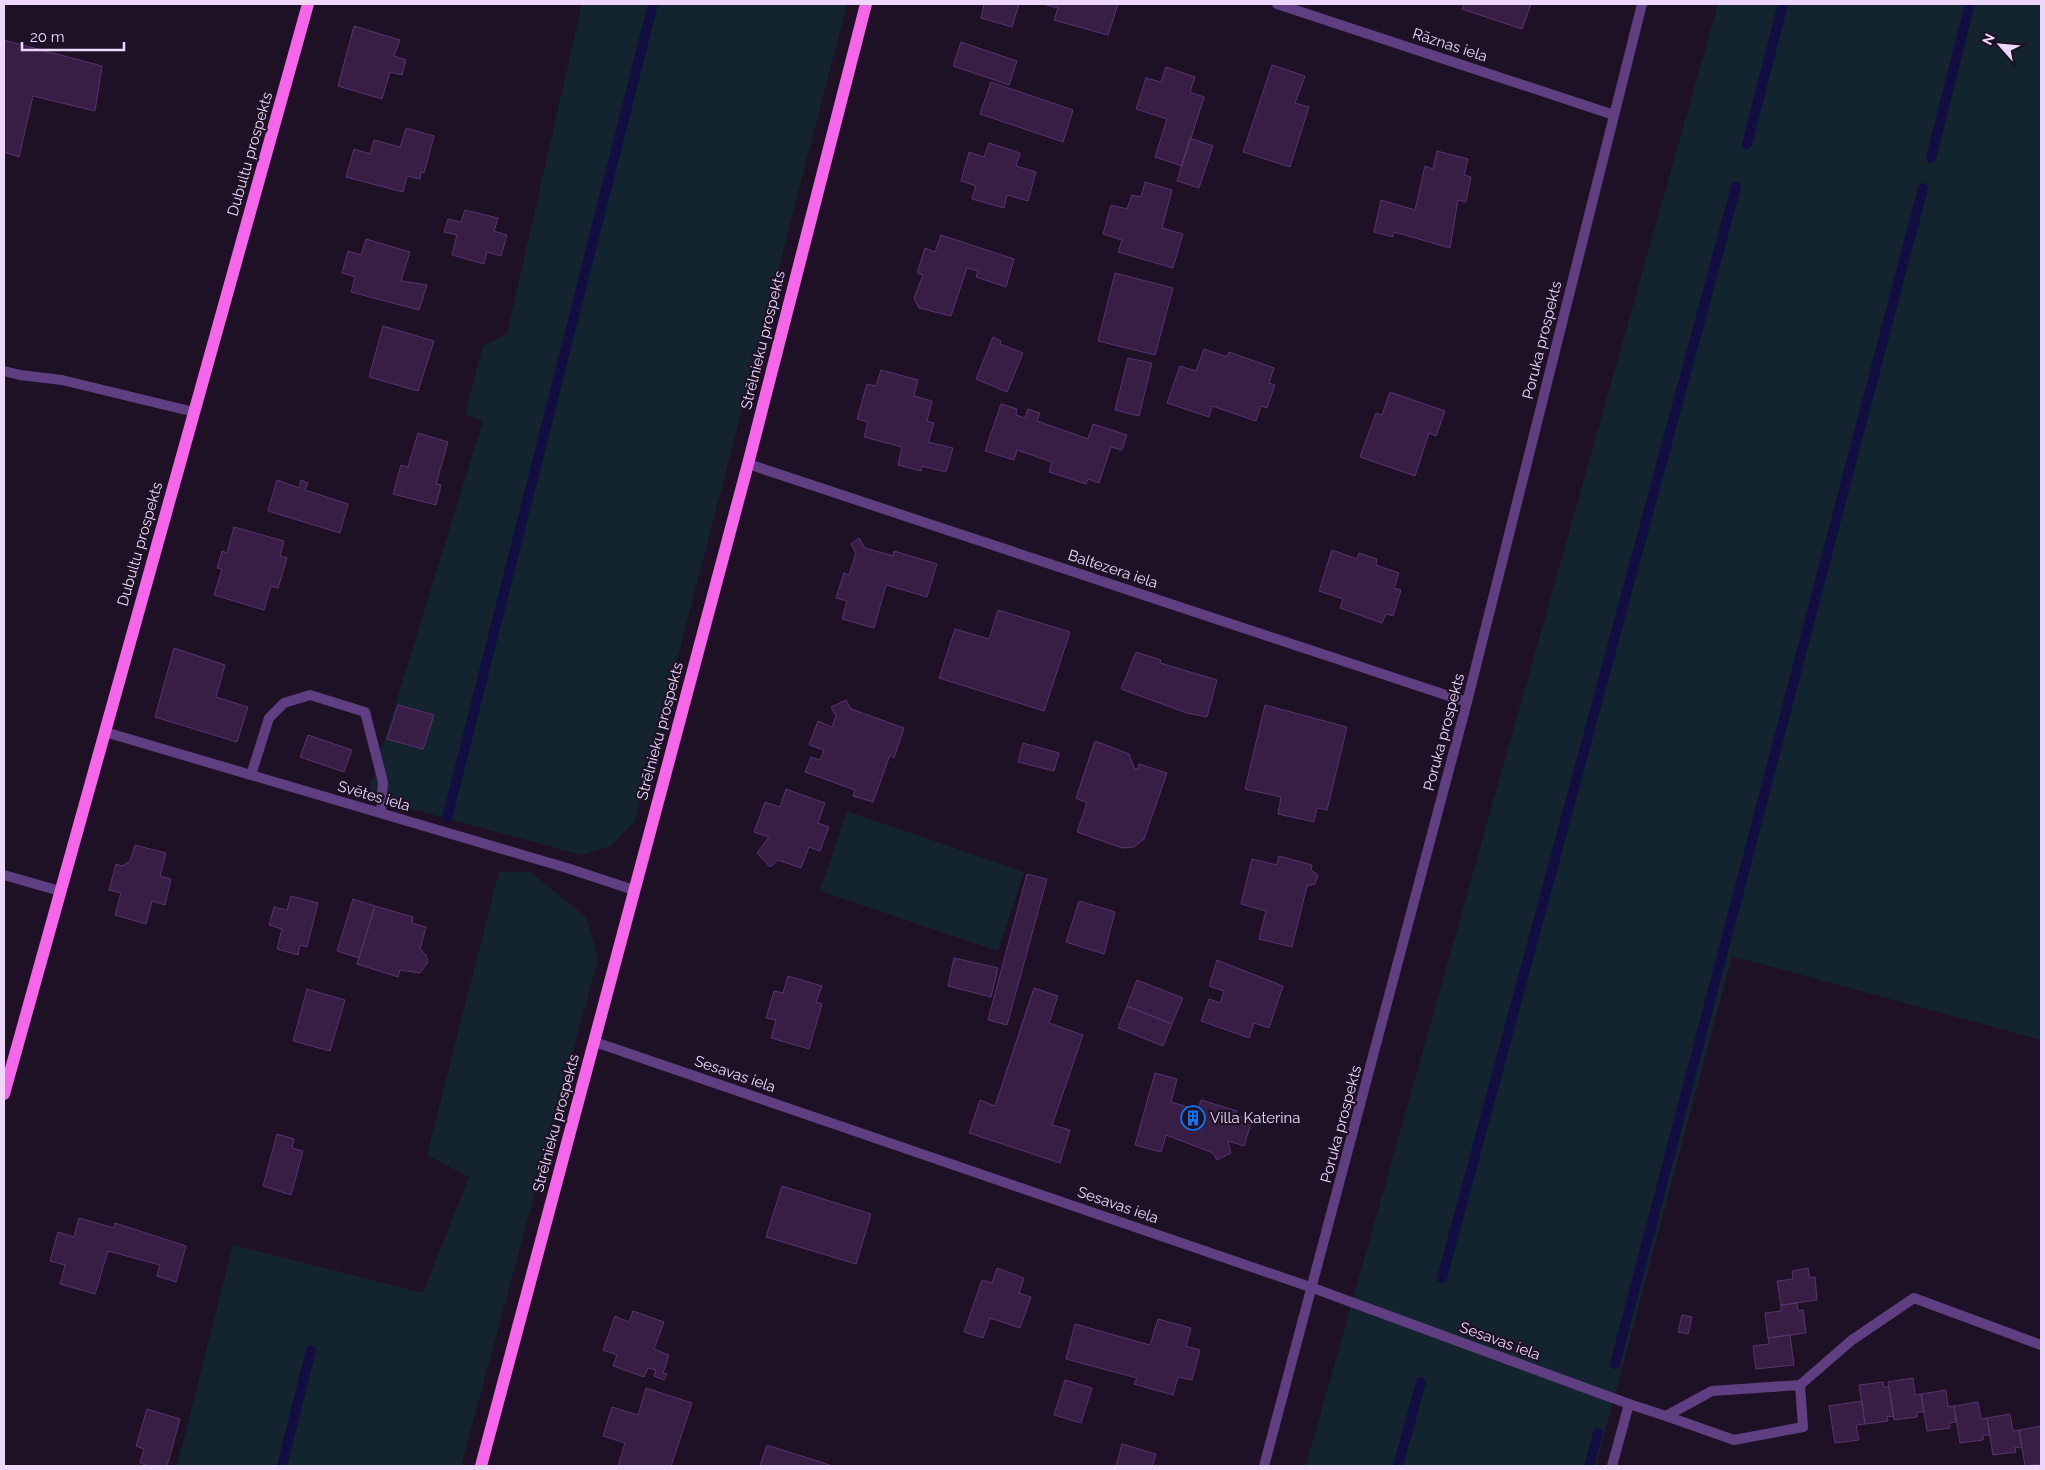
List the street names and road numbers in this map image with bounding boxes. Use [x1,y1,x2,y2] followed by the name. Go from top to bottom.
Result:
[1410,24,1490,66] street label: Rāznas iela
[224,90,276,218] street label: Dubultu prospekts
[737,269,789,411] street label: Strēlnieku prospekts
[1519,279,1565,401] street label: Poruka prospekts
[114,480,166,608] street label: Dubultu prospekts
[1066,546,1160,592] street label: Baltezera iela
[633,660,687,802] street label: Strēlnieku prospekts
[1420,671,1468,793] street label: Poruka prospekts
[336,777,412,815] street label: Svētes iela
[529,1052,583,1194] street label: Strēlnieku prospekts
[692,1052,778,1096] street label: Sesavas iela
[1317,1063,1365,1185] street label: Poruka prospekts
[1075,1183,1161,1227] street label: Sesavas iela
[1457,1318,1543,1364] street label: Sesavas iela

